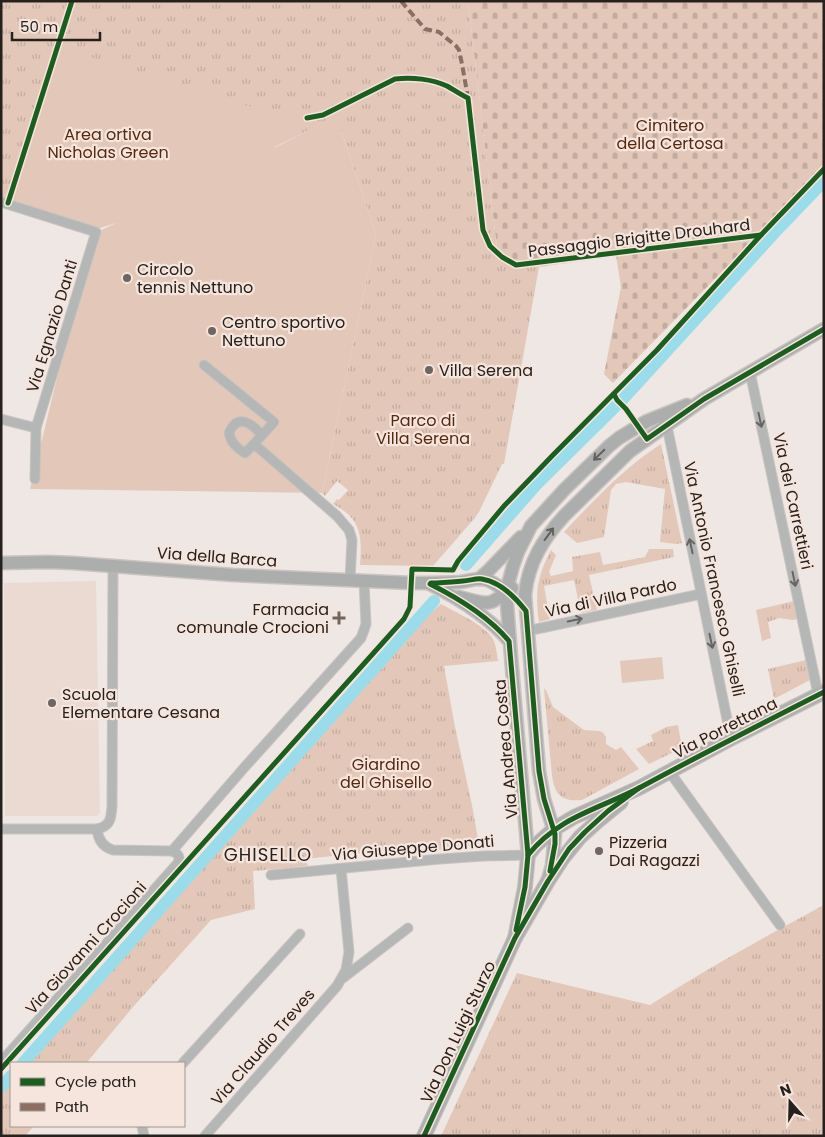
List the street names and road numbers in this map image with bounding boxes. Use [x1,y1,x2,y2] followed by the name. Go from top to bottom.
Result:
[527,213,751,263] street label: Passaggio Brigitte Drouhard
[21,257,83,395] street label: Via Egnazio Danti
[767,431,819,571] street label: Via dei Carrettieri
[678,459,750,699] street label: Via Antonio Francesco Ghiselli
[156,541,278,573] street label: Via della Barca
[543,573,679,623] street label: Via di Villa Pardo
[488,678,524,820] street label: Via Andrea Costa
[669,692,781,764] street label: Via Porrettana
[331,829,495,867] street label: Via Giuseppe Donati
[20,877,152,1019] street label: Via Giovanni Crocioni
[415,957,501,1107] street label: Via Don Luigi Sturzo
[206,984,320,1110] street label: Via Claudio Treves

